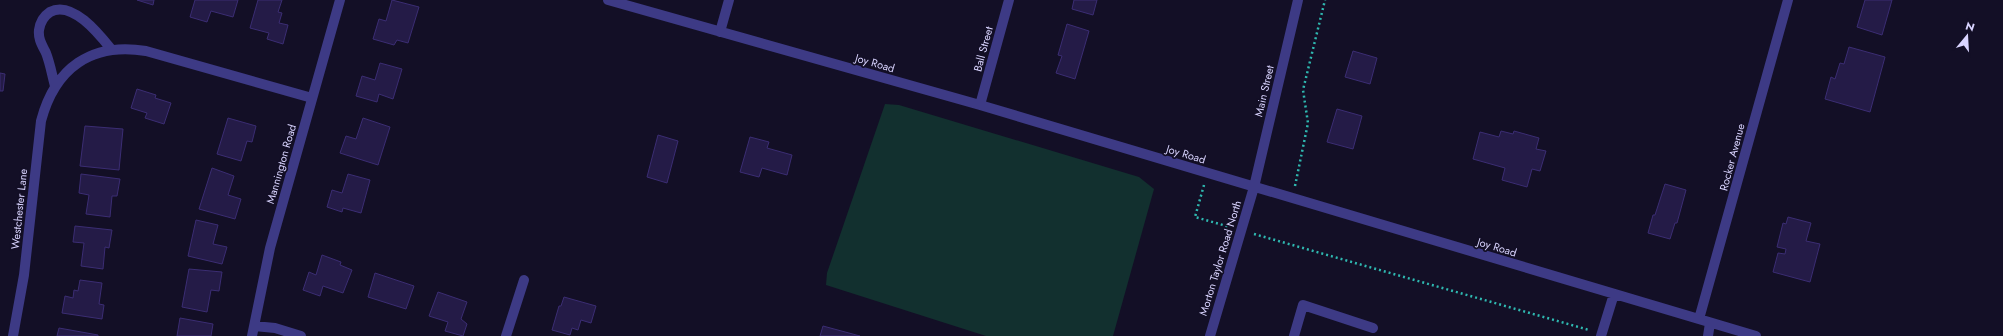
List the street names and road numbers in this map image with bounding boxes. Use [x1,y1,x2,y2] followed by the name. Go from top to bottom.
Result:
[969,24,997,73] street label: Ball Street
[851,49,897,76] street label: Joy Road
[1250,63,1278,118] street label: Main Street
[1715,121,1749,192] street label: Rocker Avenue
[262,122,300,206] street label: Mannington Road
[1162,140,1208,168] street label: Joy Road
[7,168,31,250] street label: Westchester Lane
[1195,198,1245,318] street label: Morton Taylor Road North
[1473,233,1519,261] street label: Joy Road

